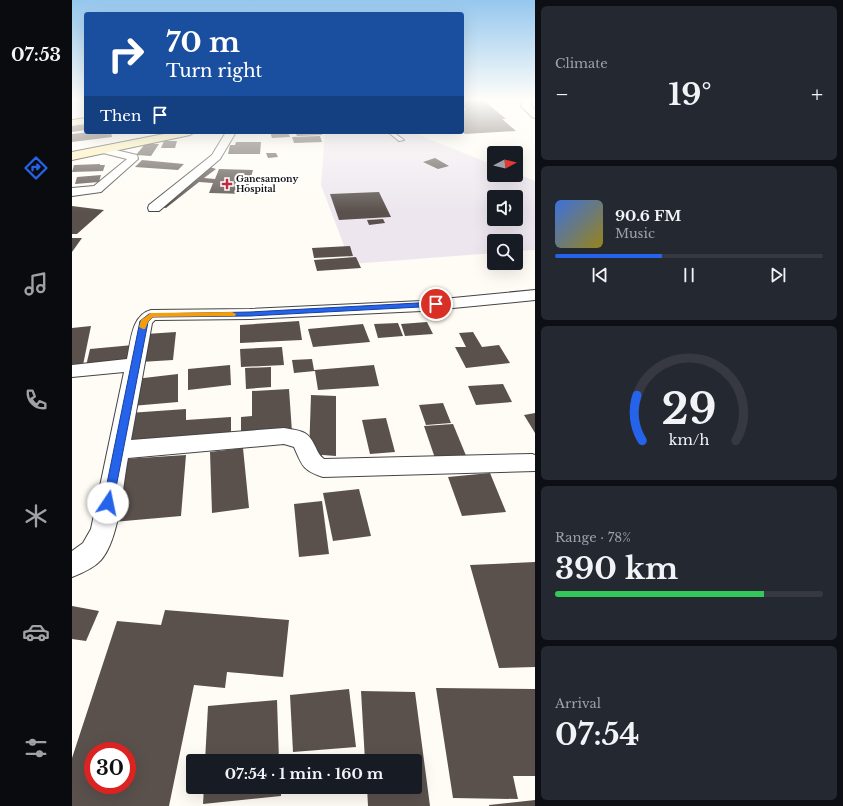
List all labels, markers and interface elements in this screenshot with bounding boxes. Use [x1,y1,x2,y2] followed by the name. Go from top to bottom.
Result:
[166,25,240,60] text: 70 m
[100,28,152,80] icon: right
[11,44,61,66] text: 07:53
[555,55,608,72] text: Climate
[166,60,262,82] text: Turn right
[668,76,712,113] text: 19°
[555,81,569,108] text: −
[811,81,823,108] text: +
[149,104,171,126] icon: arrive
[100,106,141,125] text: Then
[487,146,523,182] north arrow
[487,146,523,270] map controls
[22,154,50,182] icon: directions
[236,173,298,194] place label: Ganesamony Hospital
[221,178,233,190] marker: Ganesamony Hospital
[487,190,523,226] button: sound
[615,206,681,225] text: 90.6 FM
[615,225,655,242] text: Music
[487,234,523,270] button: search
[589,264,611,286] icon: previous
[678,264,700,286] icon: pause
[767,264,789,286] icon: next
[22,270,50,298] icon: music
[419,287,453,321] pin
[425,293,447,315] icon: arrive
[661,384,717,435] text: 29
[22,386,50,414] icon: phone
[669,431,709,449] text: km/h
[87,482,129,524] position arrow
[22,502,50,530] icon: climate
[555,529,631,546] text: Range · 78%
[555,550,678,587] text: 390 km
[22,618,50,646] icon: car
[555,695,601,712] text: Arrival
[555,716,639,753] text: 07:54
[22,734,50,762] icon: filters
[84,742,136,794] speed limit sign: 30
[225,764,383,783] text: 07:54 · 1 min · 160 m

